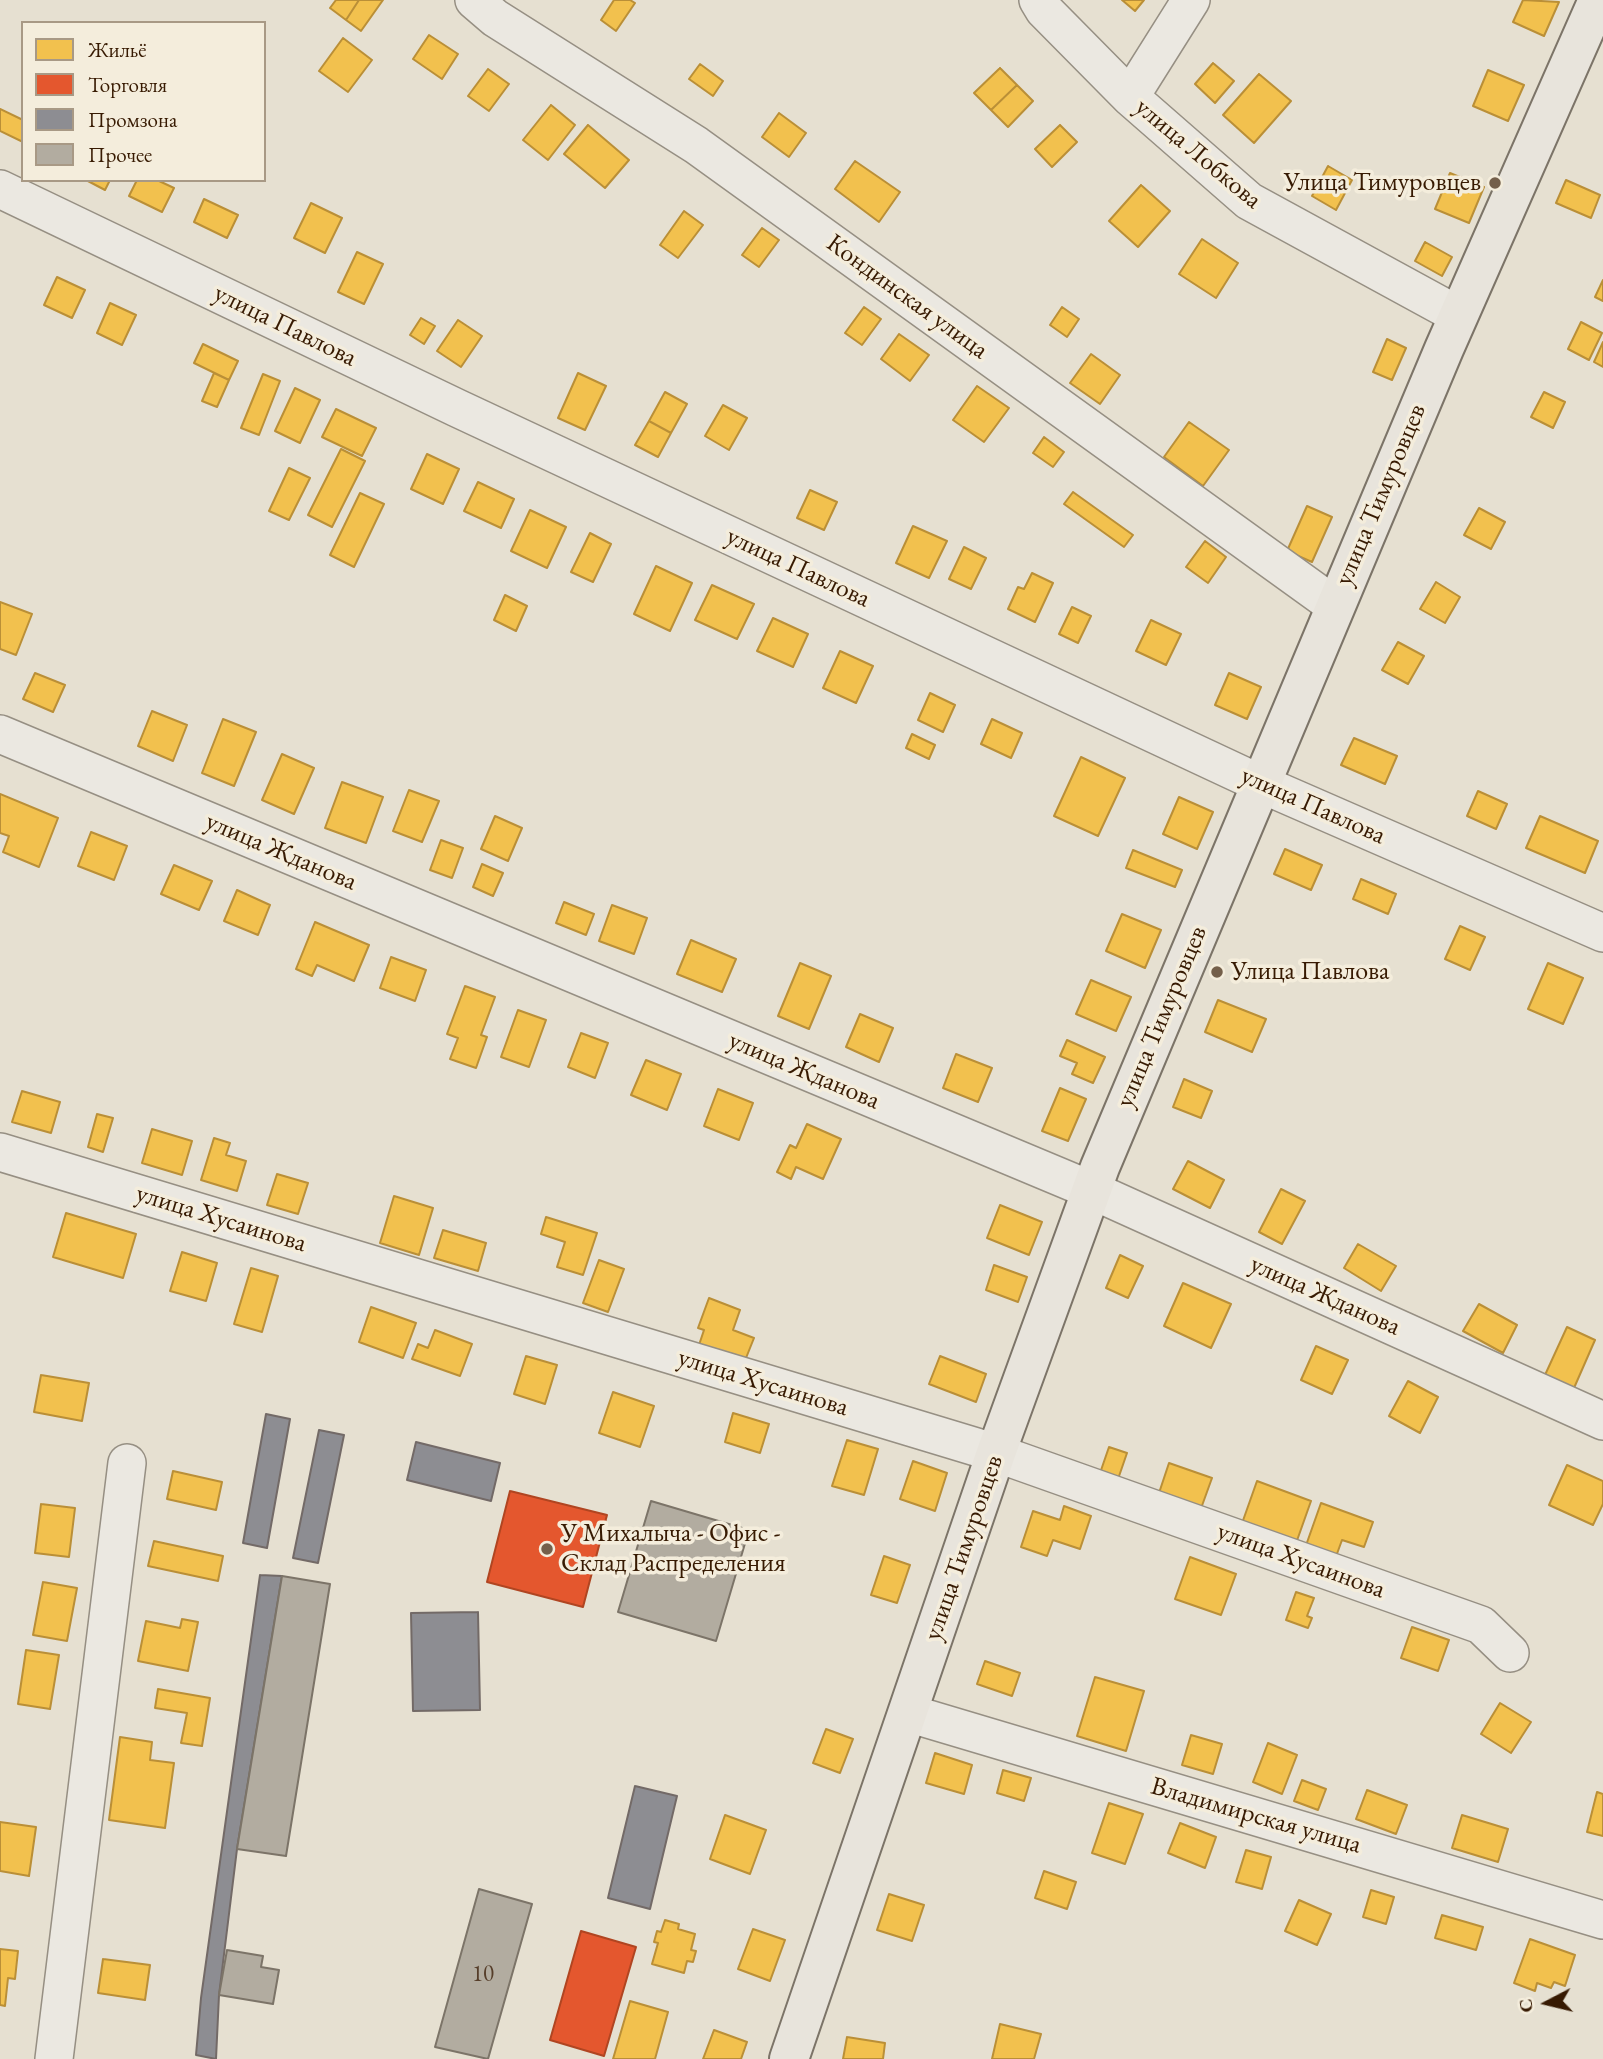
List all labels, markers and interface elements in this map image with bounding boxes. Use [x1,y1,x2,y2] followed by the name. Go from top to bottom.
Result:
[21,21,266,182] legend
[88,36,147,63] text: Жильё
[88,71,167,98] text: Торговля
[1128,92,1268,216] street label: улица Лобкова
[88,106,177,133] text: Промзона
[88,141,152,168] text: Прочее
[1284,167,1481,199] place label: Улица Тимуровцев
[1487,175,1503,191] marker: Улица Тимуровцев
[820,228,994,366] street label: Кондинская улица
[208,278,362,374] street label: улица Павлова
[1329,400,1433,590] street label: улица Тимуровцев
[721,521,875,615] street label: улица Павлова
[1236,760,1390,852] street label: улица Павлова
[201,806,361,898] street label: улица Жданова
[1110,922,1214,1112] street label: улица Тимуровцев
[1231,956,1389,988] place label: Улица Павлова
[1209,964,1225,980] marker: Улица Павлова
[724,1025,884,1117] street label: улица Жданова
[132,1178,310,1260] street label: улица Хусаинова
[1245,1249,1405,1343] street label: улица Жданова
[674,1342,852,1424] street label: улица Хусаинова
[918,1451,1010,1645] street label: улица Тимуровцев
[1213,1516,1389,1606] street label: улица Хусаинова
[561,1518,786,1580] place label: У Михалыча - Офис - Склад Распределения
[539,1541,555,1557] marker: У Михалыча - Офис - Склад Распределения
[1147,1771,1365,1861] street label: Владимирская улица
[472,1961,494,1989] house number: 10
[1512,1968,1582,2038] north arrow
[1512,1997,1539,2014] text: С

